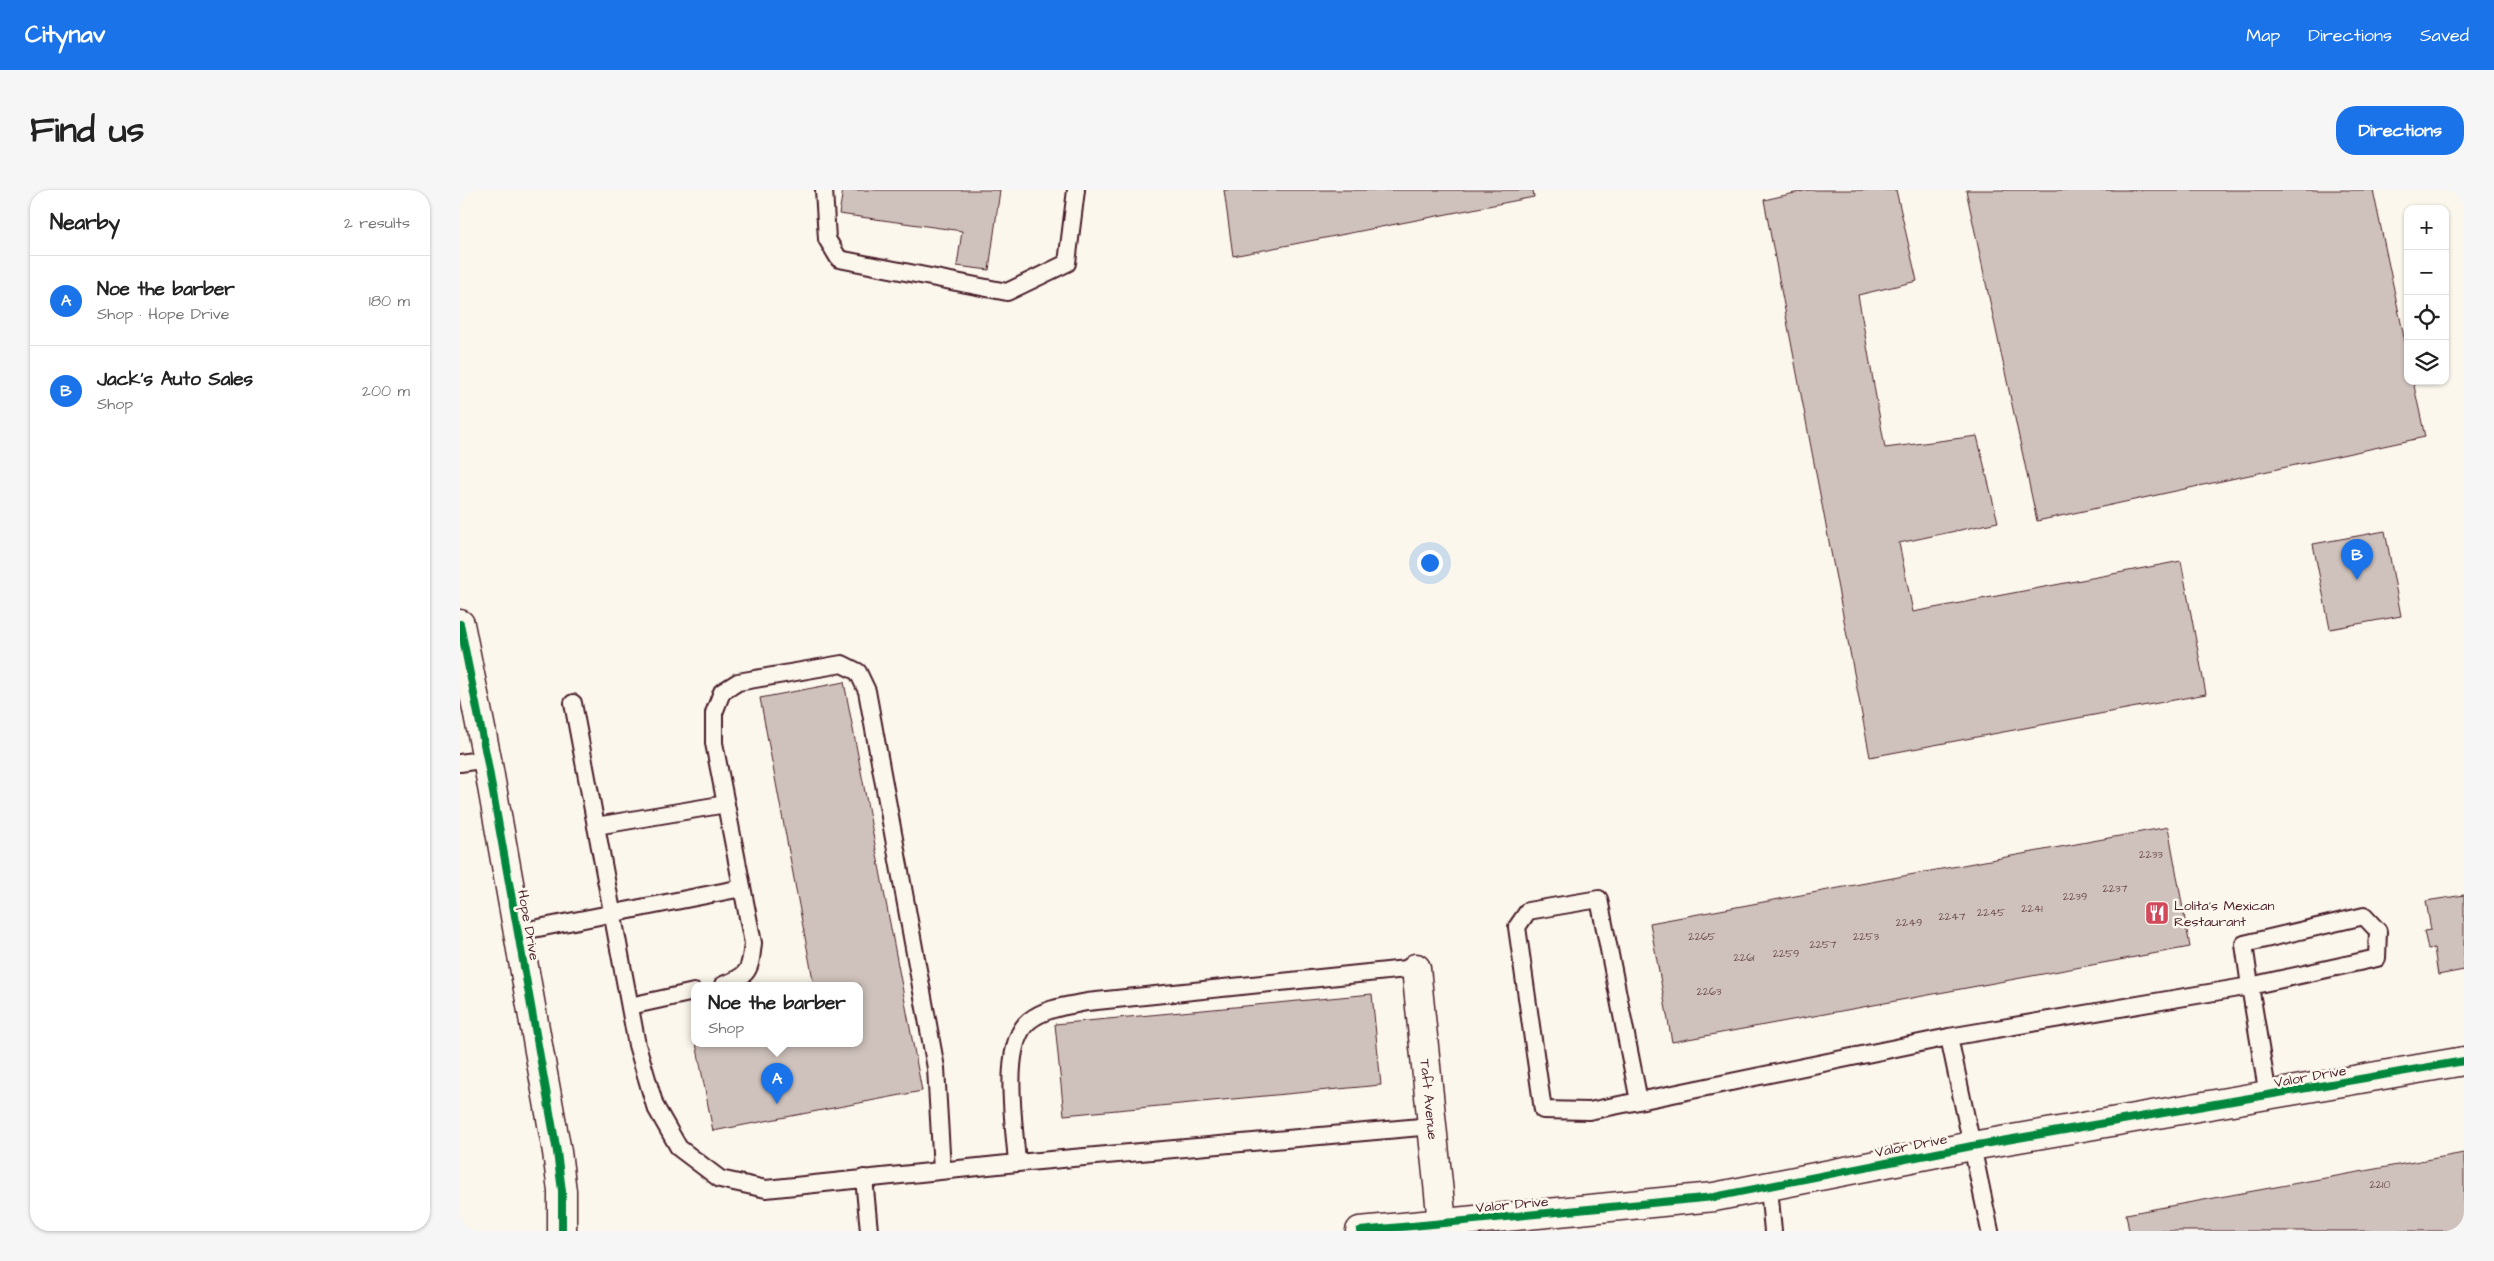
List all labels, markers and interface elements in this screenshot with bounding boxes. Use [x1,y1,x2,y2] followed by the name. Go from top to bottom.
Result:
[25,18,105,52] text: Citynav
[2246,23,2280,48] text: Map
[2308,23,2392,48] text: Directions
[2420,23,2469,48] text: Saved
[30,106,144,155] text: Find us
[2336,106,2464,155] button: Directions
[2404,205,2449,385] map controls
[2404,205,2449,250] button: +
[50,208,120,237] text: Nearby
[344,212,410,234] text: 2 results
[2404,250,2449,295] button: −
[97,276,235,303] text: Noe the barber
[61,290,71,312] text: A
[369,290,410,312] text: 180 m
[2404,295,2449,340] button: locate
[97,303,229,325] text: Shop · Hope Drive
[2404,340,2449,385] button: layers
[97,366,253,393] text: Jack’s Auto Sales
[60,380,72,402] text: B
[362,380,410,402] text: 200 m
[97,393,133,415] text: Shop
[2341,539,2373,580] pin: B
[1417,550,1443,576] your location
[2139,847,2163,862] house number: 2233
[2103,881,2128,896] house number: 2237
[512,888,544,962] street label: Hope Drive
[2063,889,2087,904] house number: 2239
[2174,896,2274,932] place label: Lolita's Mexican Restaurant
[2144,900,2170,926] restaurant icon: Lolita's Mexican Restaurant
[2021,901,2043,916] house number: 2241
[1977,905,2005,920] house number: 2245
[1939,909,1966,924] house number: 2247
[1896,915,1922,930] house number: 2249
[1688,929,1716,944] house number: 2265
[1853,929,1879,944] house number: 2253
[1809,937,1837,952] house number: 2257
[1773,946,1799,961] house number: 2259
[1734,950,1755,965] house number: 2261
[691,982,863,1047] popup
[1696,984,1722,999] house number: 2263
[708,990,846,1017] text: Noe the barber
[708,1017,744,1039] text: Shop
[1414,1058,1442,1141] street label: Taft Avenue
[2272,1061,2348,1093] street label: Valor Drive
[761,1063,793,1104] pin: A
[1873,1129,1949,1163] street label: Valor Drive
[2370,1177,2391,1192] house number: 2210
[1475,1192,1550,1218] street label: Valor Drive

